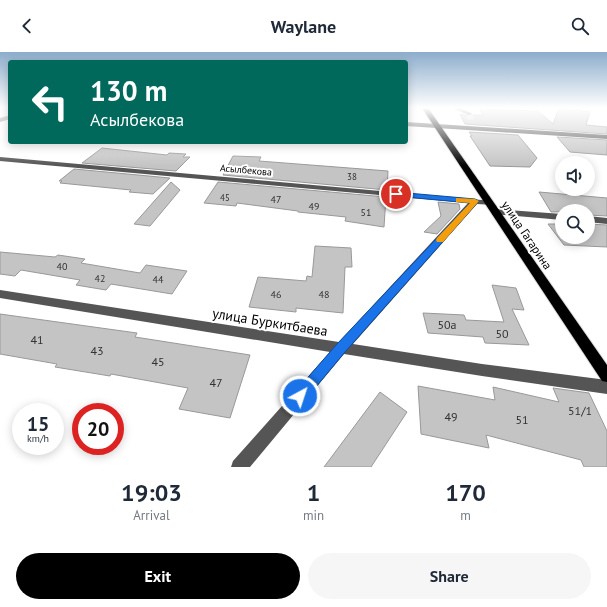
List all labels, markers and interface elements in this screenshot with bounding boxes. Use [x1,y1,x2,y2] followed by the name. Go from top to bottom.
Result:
[16,15,38,37] icon: back
[271,15,336,38] text: Waylane
[569,15,591,37] icon: search
[90,72,167,109] text: 130 m
[24,76,76,128] icon: left
[90,108,184,131] text: Асылбекова
[555,156,595,244] map controls
[555,156,595,196] button: sound
[219,161,273,179] street label: Асылбекова
[347,171,357,182] house number: 38
[379,177,413,211] pin
[385,183,407,205] icon: arrive
[220,192,230,203] house number: 45
[271,193,281,206] house number: 47
[499,198,555,272] street label: улица Гагарина
[309,200,319,213] house number: 49
[555,204,595,244] button: search
[361,206,371,219] house number: 51
[57,260,68,273] house number: 40
[95,272,105,285] house number: 42
[153,273,164,286] house number: 44
[271,288,281,301] house number: 46
[319,288,329,301] house number: 48
[211,304,329,340] street label: улица Буркитбаева
[437,317,457,332] house number: 50а
[495,326,509,341] house number: 50
[30,332,44,347] house number: 41
[90,343,104,358] house number: 43
[151,354,165,369] house number: 45
[209,375,223,390] house number: 47
[279,375,321,417] position arrow
[72,403,124,455] speed limit sign: 20
[568,403,592,418] house number: 51/1
[444,409,458,424] house number: 49
[27,411,49,437] text: 15
[515,412,529,427] house number: 51
[27,432,49,445] text: km/h
[121,477,182,508] text: 19:03
[307,477,320,508] text: 1
[445,477,486,508] text: 170
[133,507,170,524] text: Arrival
[303,507,324,524] text: min
[460,507,471,524] text: m
[16,553,300,599] button: Exit
[308,553,591,599] button: Share

